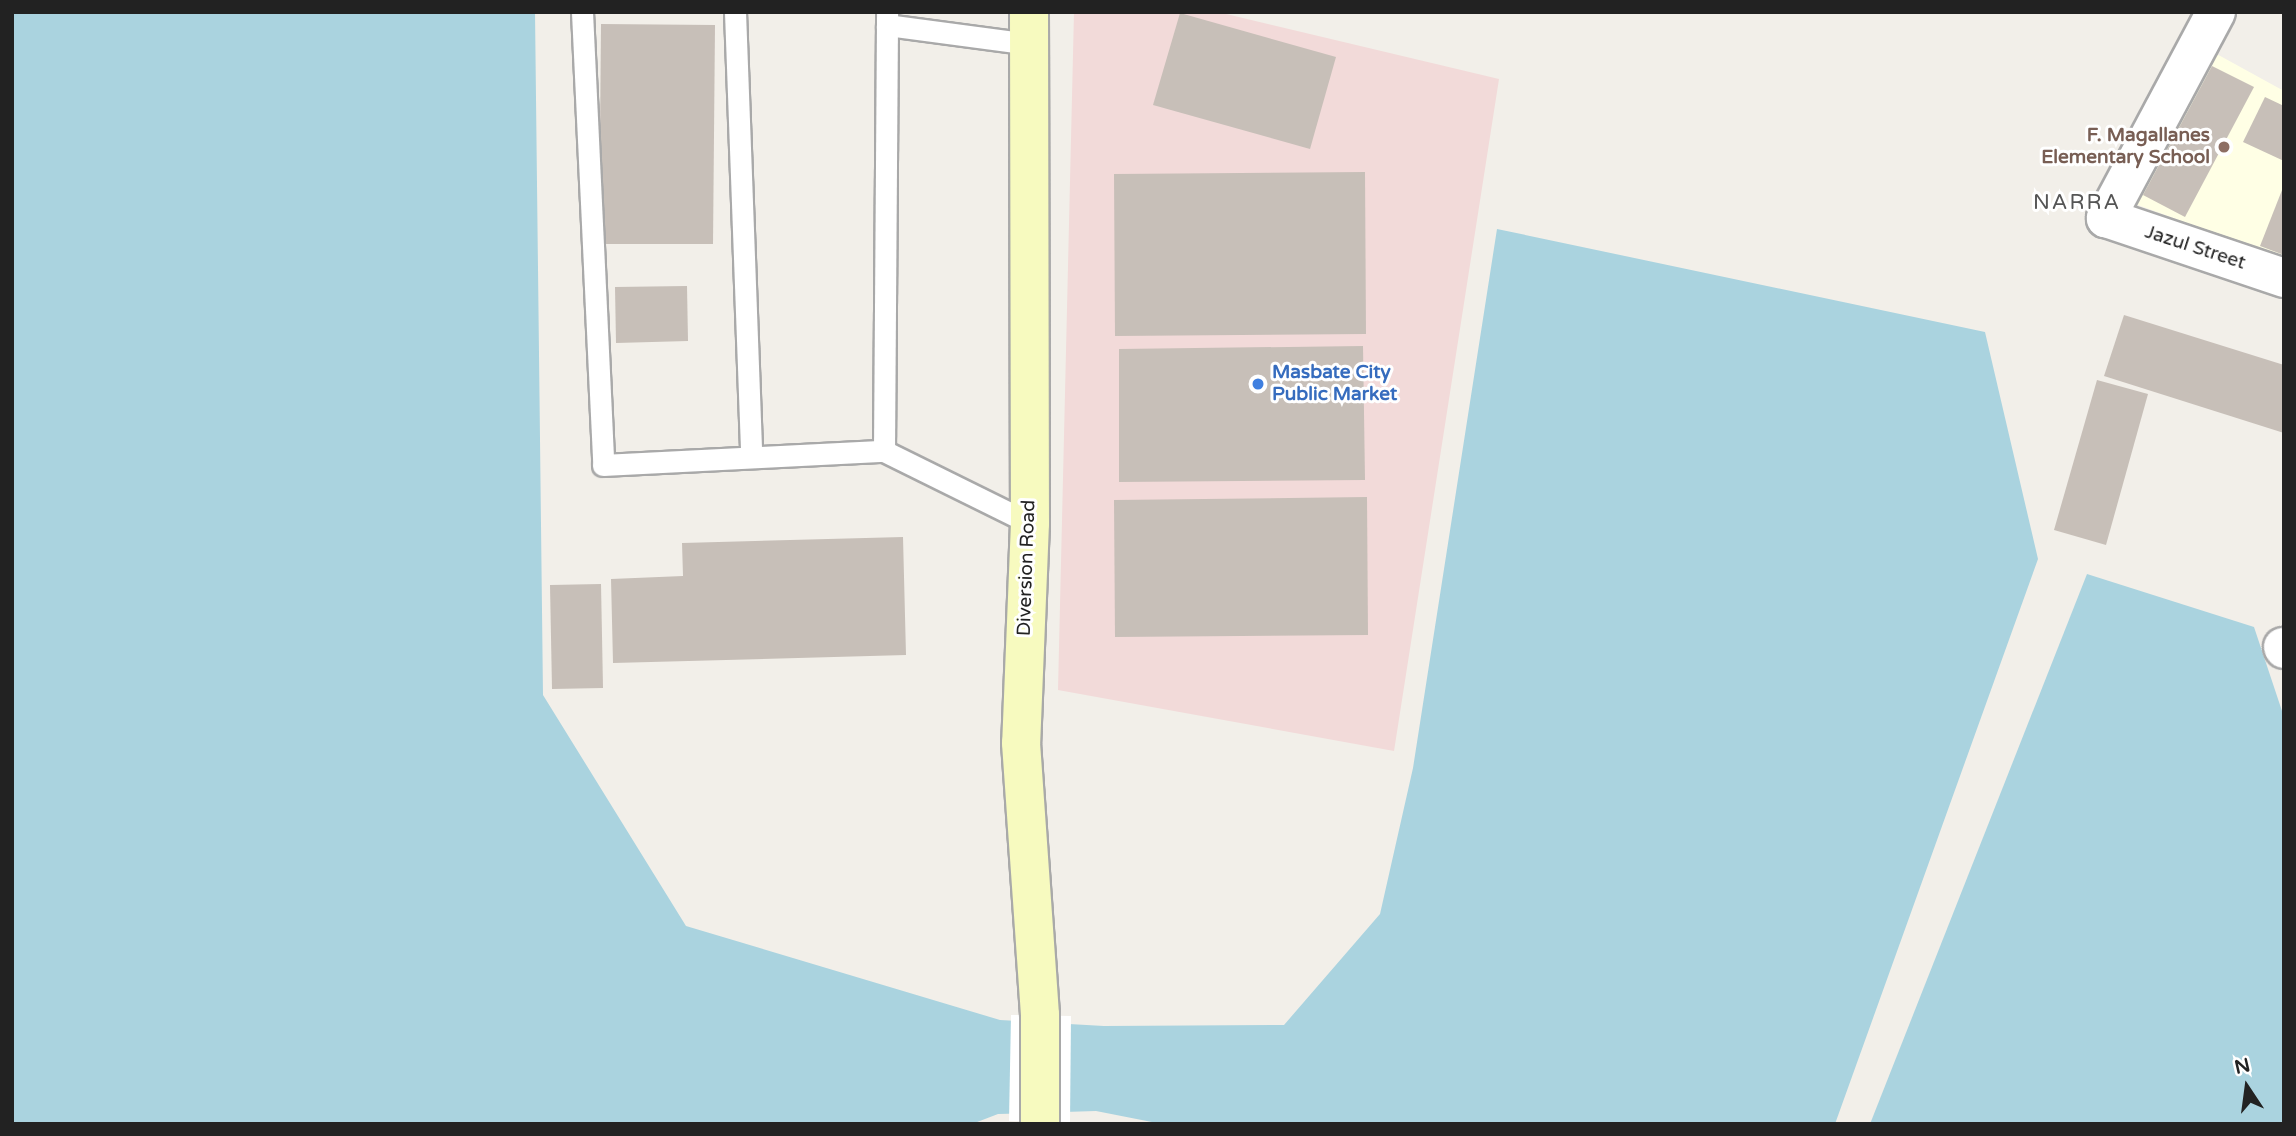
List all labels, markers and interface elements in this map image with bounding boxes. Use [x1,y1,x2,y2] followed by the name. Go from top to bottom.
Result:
[2041,125,2210,169] place label: F. Magallanes Elementary School
[2216,139,2232,155] marker: F. Magallanes Elementary School
[2034,190,2120,216] district label: NARRA
[2142,221,2248,275] street label: Jazul Street
[1272,362,1397,406] place label: Masbate City Public Market
[1250,376,1266,392] marker: Masbate City Public Market
[1013,499,1041,637] street label: Diversion Road
[2212,1052,2282,1122] north arrow
[2232,1054,2252,1079] text: N

